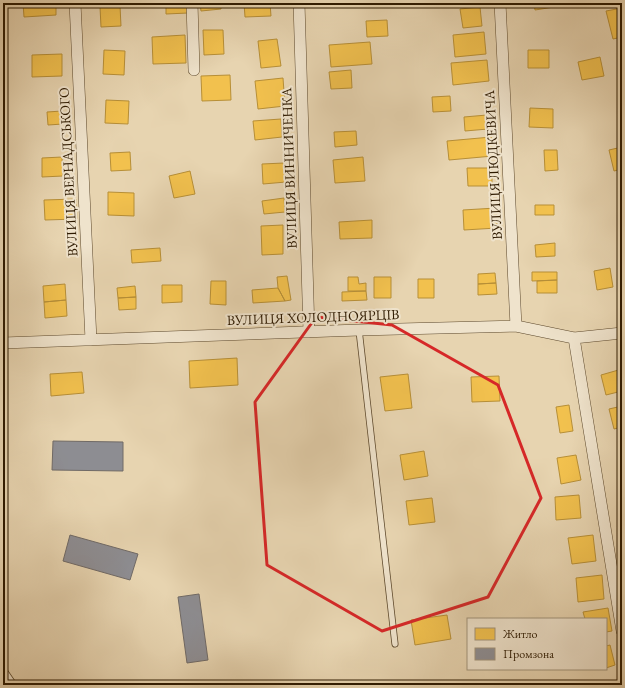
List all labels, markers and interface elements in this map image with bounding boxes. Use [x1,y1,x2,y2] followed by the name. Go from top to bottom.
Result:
[55,87,81,257] street label: ВУЛИЦЯ ВЕРНАДСЬКОГО
[277,87,301,249] street label: ВУЛИЦЯ ВИННИЧЕНКА
[480,89,506,240] street label: ВУЛИЦЯ ЛЮДКЕВИЧА
[226,305,400,329] street label: ВУЛИЦЯ ХОЛОДНОЯРЦІВ
[467,618,607,670] legend
[502,626,538,642] text: Житло
[503,646,554,662] text: Промзона

